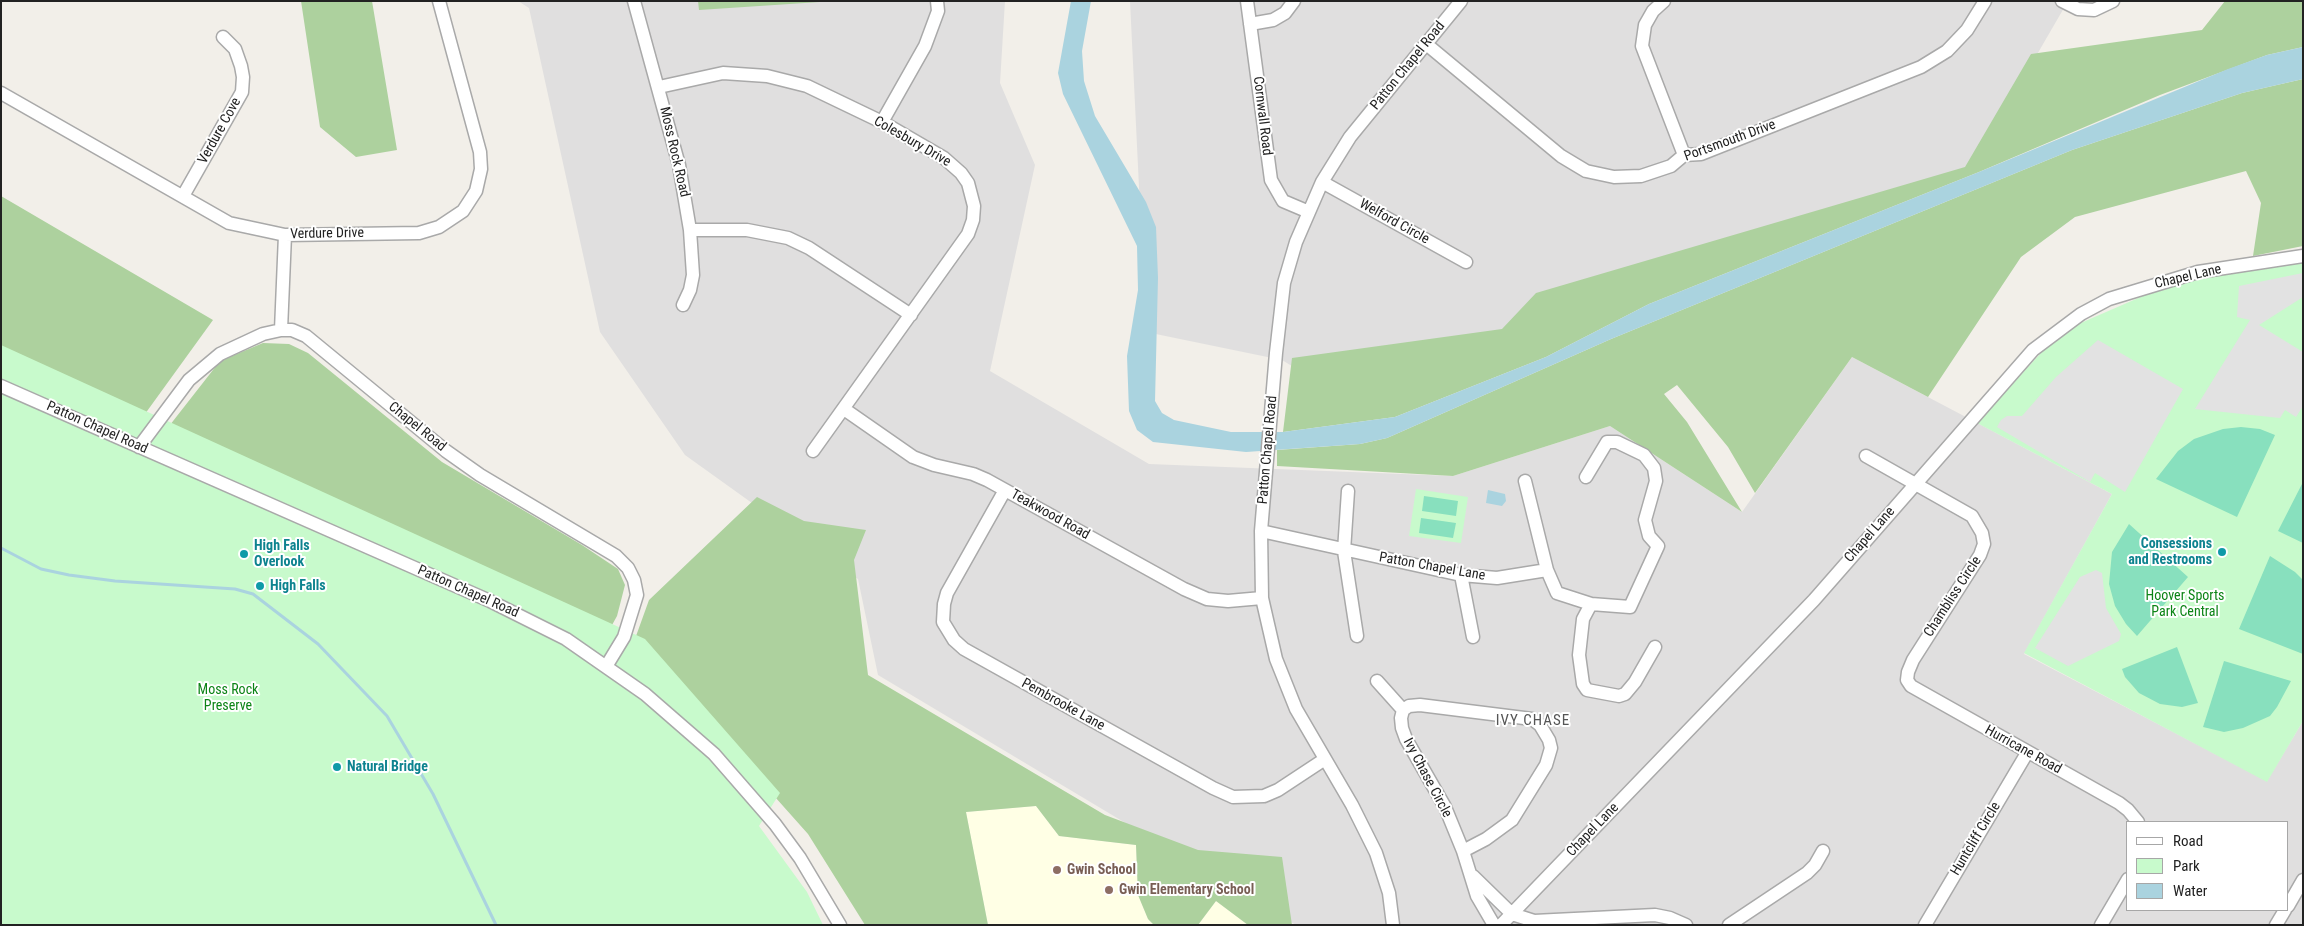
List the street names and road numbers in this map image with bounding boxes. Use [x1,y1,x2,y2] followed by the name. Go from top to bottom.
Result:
[1367,18,1449,114] street label: Patton Chapel Road
[1249,75,1275,157] street label: Cornwall Road
[195,95,245,167] street label: Verdure Cove
[655,105,693,199] street label: Moss Rock Road
[870,113,954,171] street label: Colesbury Drive
[1682,117,1778,165] street label: Portsmouth Drive
[1356,196,1432,248] street label: Welford Circle
[290,225,364,243] street label: Verdure Drive
[2153,261,2223,293] street label: Chapel Lane
[1255,395,1281,505] street label: Patton Chapel Road
[44,398,150,458] street label: Patton Chapel Road
[385,399,449,455] street label: Chapel Road
[1008,486,1092,544] street label: Teakwood Road
[1841,504,1899,566] street label: Chapel Lane
[1378,549,1486,585] street label: Patton Chapel Lane
[1921,554,1985,640] street label: Chambliss Circle
[415,562,521,622] street label: Patton Chapel Road
[1018,675,1108,735] street label: Pembrooke Lane
[1982,722,2064,778] street label: Hurricane Road
[1399,735,1455,821] street label: Ivy Chase Circle
[1947,799,2005,879] street label: Huntcliff Circle
[1563,800,1623,860] street label: Chapel Lane

